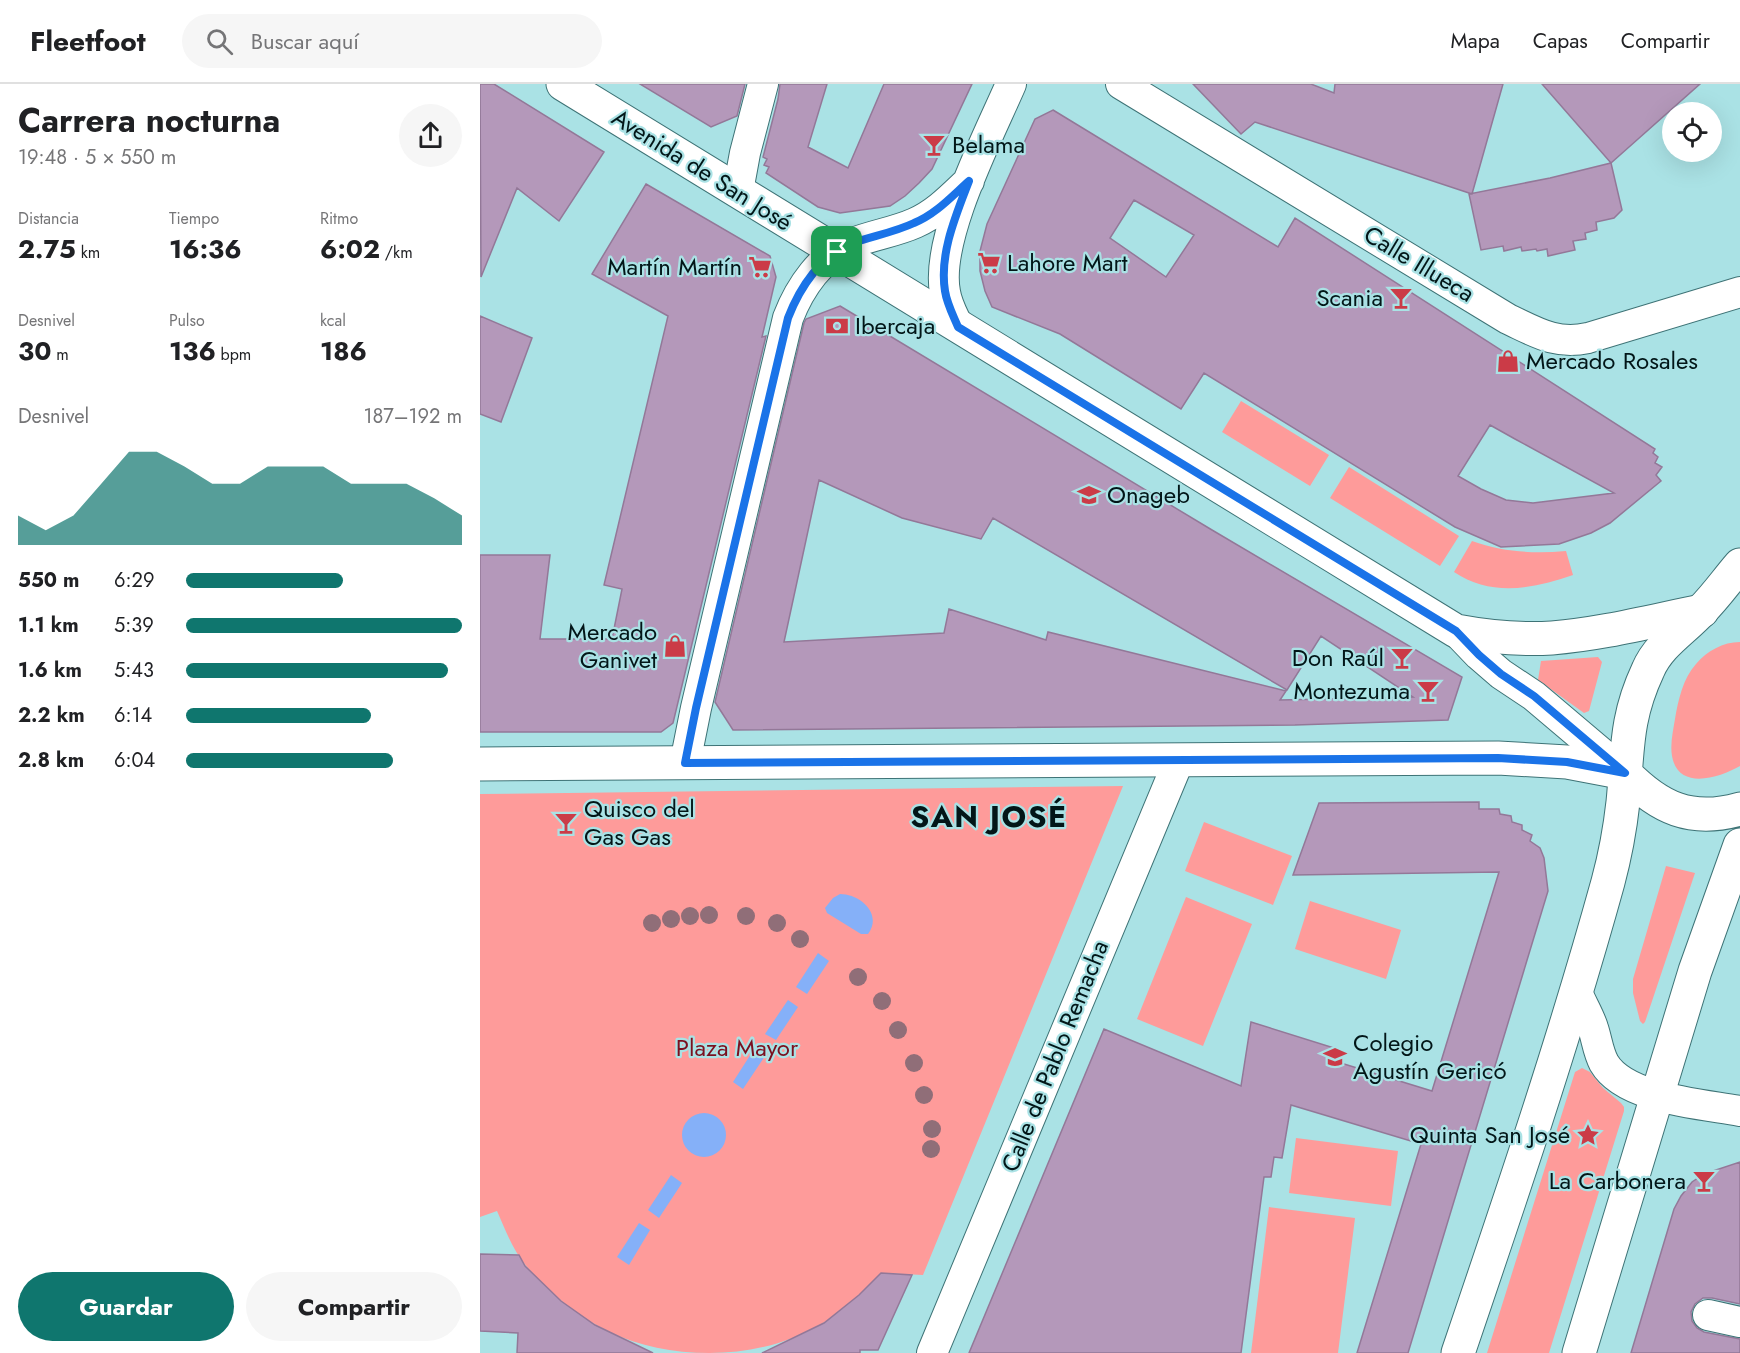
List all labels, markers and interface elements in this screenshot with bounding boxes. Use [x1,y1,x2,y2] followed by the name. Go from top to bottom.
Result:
[182,14,602,68] search box
[30,21,146,62] text: Fleetfoot
[203,25,236,58] icon: search
[251,25,359,57] text: Buscar aquí
[1451,26,1500,56] text: Mapa
[1533,26,1588,56] text: Capas
[1621,26,1710,56] text: Compartir
[18,97,280,144] text: Carrera nocturna
[605,100,799,239] street label: Avenida de San José
[1662,102,1722,162] map controls
[1662,102,1722,162] button: locate
[399,104,462,167] button: share
[952,127,1025,162] place label: Belama
[921,132,947,158] bar icon: Belama
[18,143,176,172] text: 19:48 · 5 × 550 m
[18,207,79,230] text: Distancia
[169,207,219,230] text: Tiempo
[320,207,358,230] text: Ritmo
[1357,217,1481,310] street label: Calle Illueca
[811,226,862,277] pin
[18,230,76,268] text: 2.75
[169,230,242,268] text: 16:36
[320,230,380,268] text: 6:02
[820,235,853,268] icon: arrive
[76,241,100,264] text: km
[380,241,413,264] text: /km
[1007,245,1128,280] place label: Lahore Mart
[607,249,742,284] place label: Martín Martín
[976,250,1002,276] supermarket icon: Lahore Mart
[747,254,773,280] supermarket icon: Martín Martín
[1316,280,1383,315] place label: Scania
[1388,285,1414,311] bar icon: Scania
[855,308,935,343] place label: Ibercaja
[18,309,75,332] text: Desnivel
[169,309,205,332] text: Pulso
[320,309,346,332] text: kcal
[824,313,850,339] bank icon: Ibercaja
[18,332,51,370] text: 30
[169,332,216,370] text: 136
[320,332,367,370] text: 186
[51,343,69,366] text: m
[216,343,251,366] text: bpm
[1526,343,1698,378] place label: Mercado Rosales
[1495,348,1521,374] shop icon: Mercado Rosales
[18,402,89,431] text: Desnivel
[364,402,462,431] text: 187–192 m
[1107,477,1190,512] place label: Onageb
[1076,482,1102,508] school or university icon: Onageb
[18,566,79,595] text: 550 m
[114,566,154,595] text: 6:29
[18,611,79,640] text: 1.1 km
[114,611,154,640] text: 5:39
[568,614,657,677] place label: Mercado Ganivet
[662,633,688,659] shop icon: Mercado Ganivet
[1292,640,1384,675] place label: Don Raúl
[1389,645,1415,671] bar icon: Don Raúl
[18,656,82,685] text: 1.6 km
[114,656,154,685] text: 5:43
[1293,673,1410,708] place label: Montezuma
[1415,678,1441,704] bar icon: Montezuma
[18,701,85,730] text: 2.2 km
[114,701,152,730] text: 6:14
[18,746,84,775] text: 2.8 km
[114,746,155,775] text: 6:04
[584,791,695,854] place label: Quisco del Gas Gas
[911,795,1068,838] district label: SAN JOSÉ
[553,810,579,836] bar icon: Quisco del Gas Gas
[992,935,1117,1177] street label: Calle de Pablo Remacha
[1353,1025,1507,1088] place label: Colegio Agustín Gericó
[676,1030,799,1065] park label: Plaza Mayor
[1322,1044,1348,1070] school or university icon: Colegio Agustín Gericó
[1410,1117,1570,1152] place label: Quinta San José
[1575,1122,1601,1148] place icon: Quinta San José
[1549,1163,1686,1198] place label: La Carbonera
[1691,1168,1717,1194] bar icon: La Carbonera
[18,1272,234,1341] button: Guardar
[246,1272,462,1341] button: Compartir

